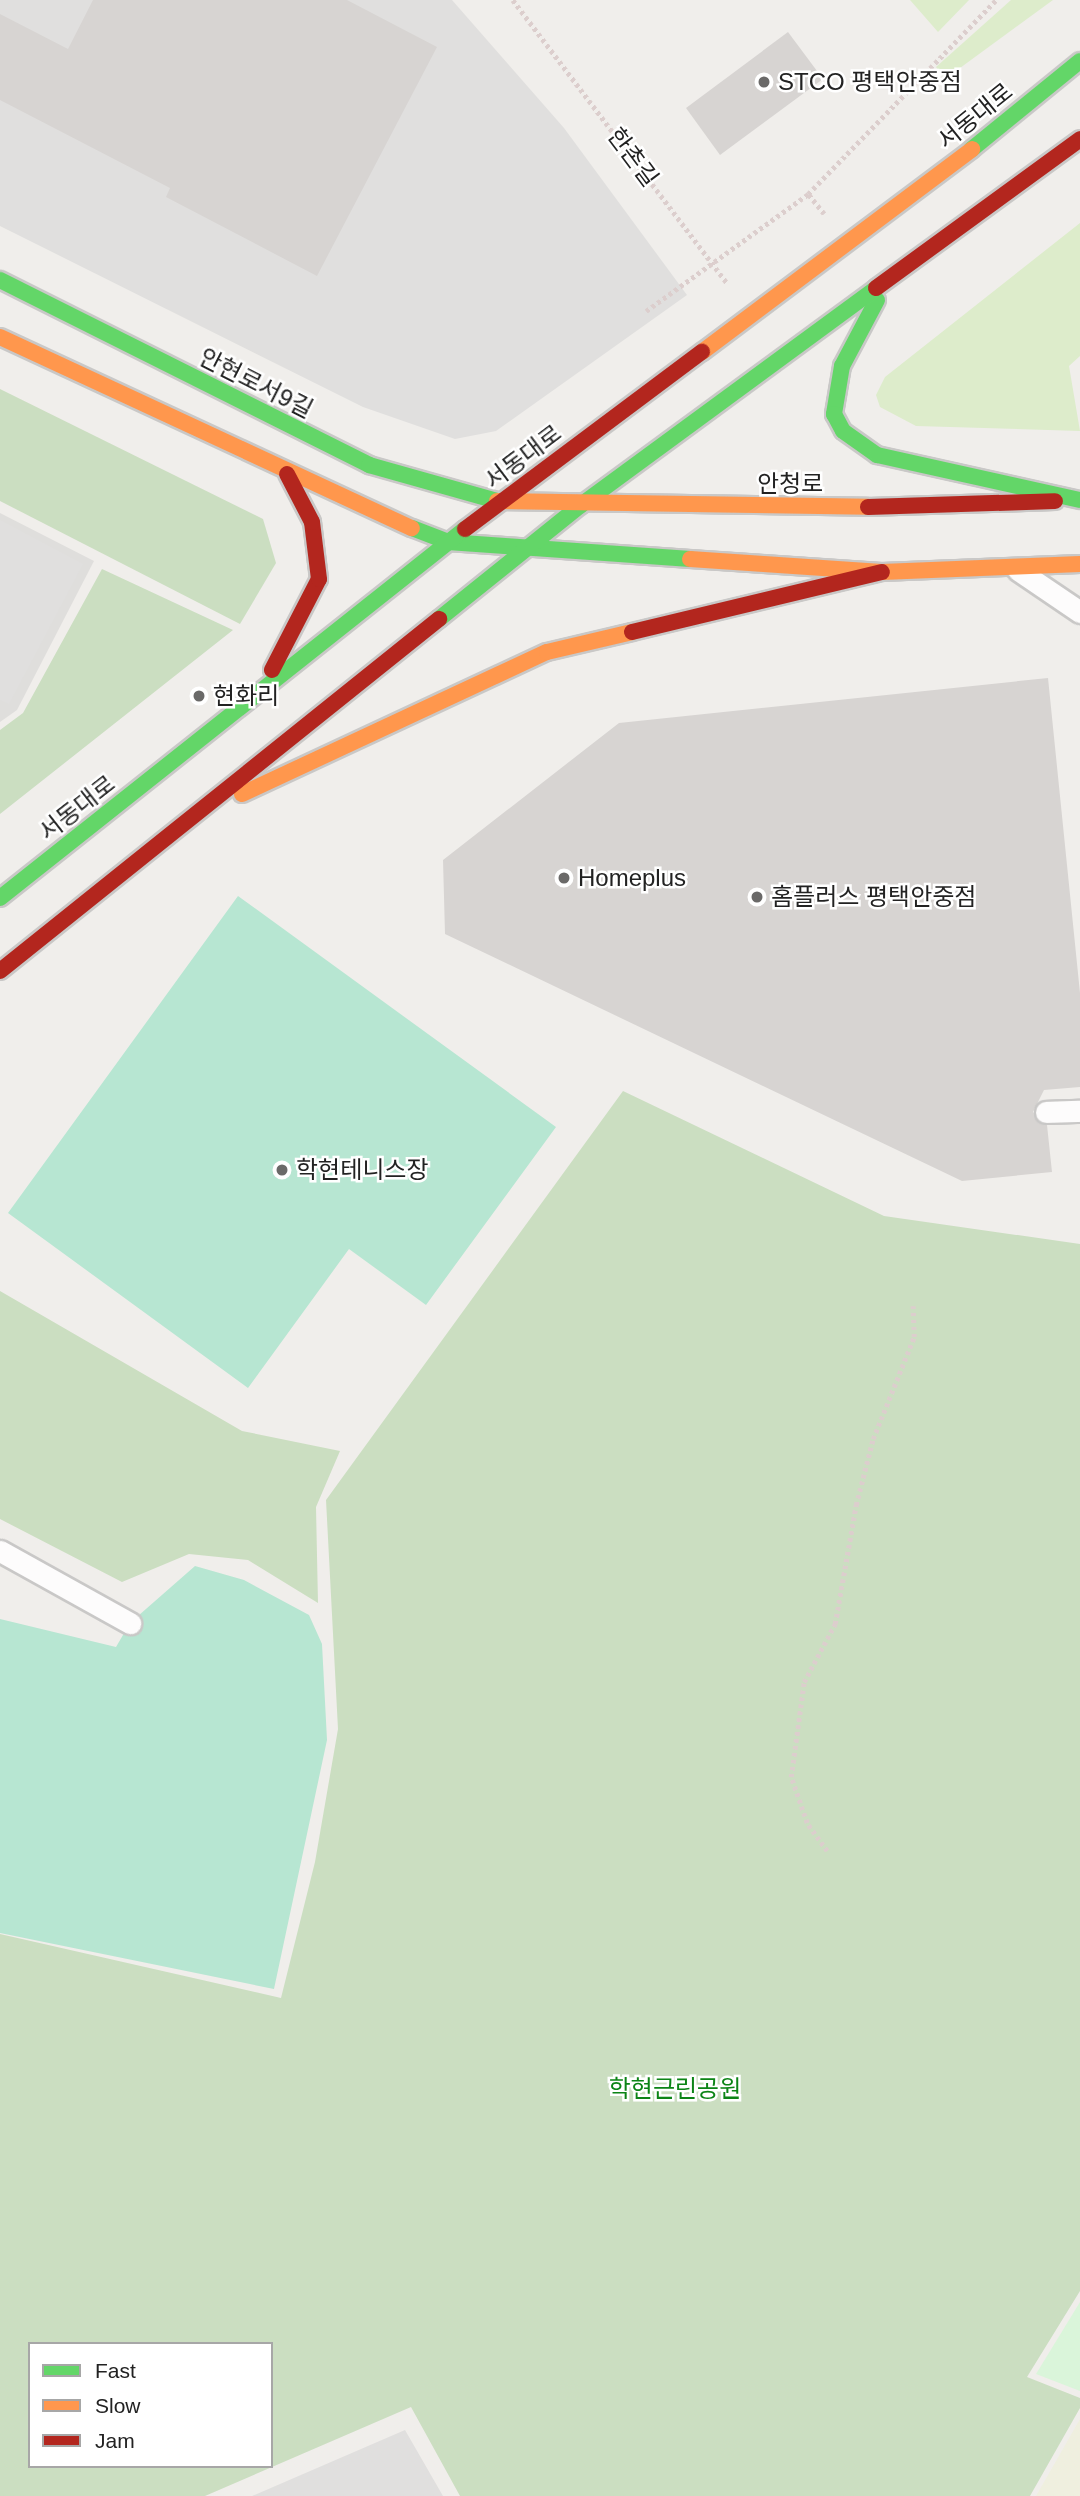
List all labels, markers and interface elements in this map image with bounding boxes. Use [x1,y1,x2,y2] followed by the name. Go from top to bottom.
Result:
[778,68,962,96] place label: STCO 평택안중점
[756,74,772,90] marker: STCO 평택안중점
[932,77,1018,155] street label: 서동대로
[602,122,664,192] street label: 한촌길
[194,342,318,424] street label: 안현로서9길
[479,419,567,495] street label: 서동대로
[757,470,823,498] street label: 안청로
[213,682,279,710] place label: 현화리
[191,688,207,704] marker: 현화리
[33,769,121,847] street label: 서동대로
[578,864,686,892] place label: Homeplus
[556,870,572,886] marker: Homeplus
[771,883,976,911] place label: 홈플러스 평택안중점
[749,889,765,905] marker: 홈플러스 평택안중점
[296,1156,428,1184] place label: 학현테니스장
[274,1162,290,1178] marker: 학현테니스장
[609,2075,741,2103] park label: 학현근린공원
[28,2342,273,2468] legend
[95,2359,136,2382] text: Fast
[95,2394,141,2417] text: Slow
[95,2429,135,2452] text: Jam

